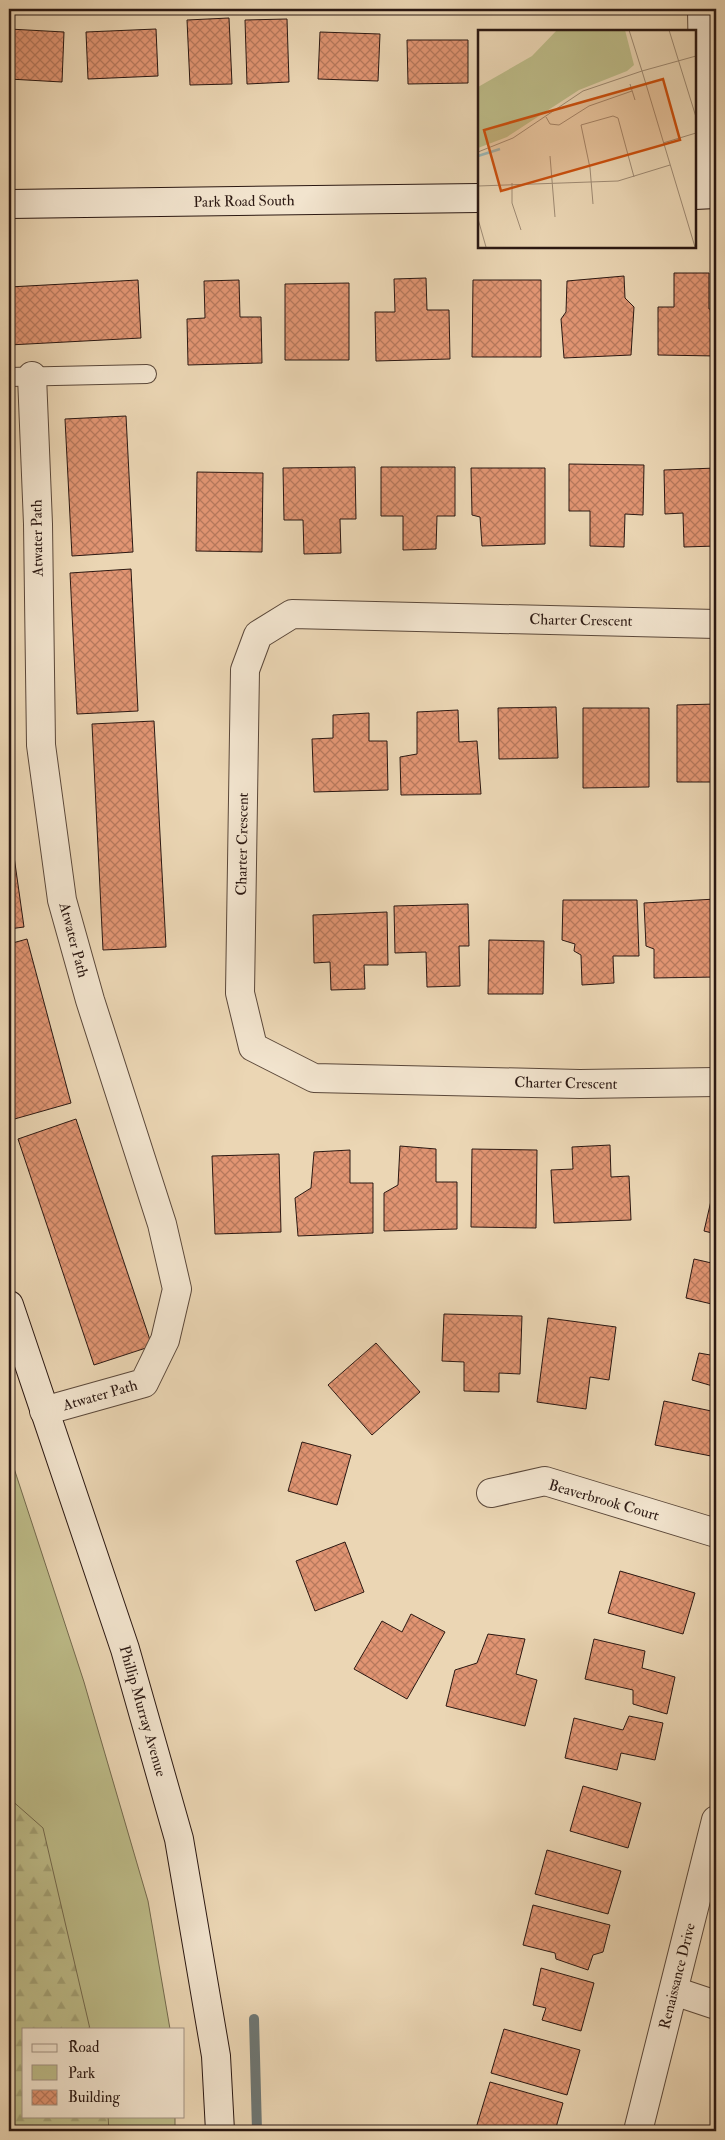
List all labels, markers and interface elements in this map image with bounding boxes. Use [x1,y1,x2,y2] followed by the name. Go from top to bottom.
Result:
[478,30,695,248] inset map
[193,191,295,212] street label: Park Road South
[27,499,48,578] street label: Atwater Path
[529,610,633,631] street label: Charter Crescent
[232,792,253,896] street label: Charter Crescent
[54,900,93,980] street label: Atwater Path
[514,1073,618,1094] street label: Charter Crescent
[60,1376,140,1415] street label: Atwater Path
[546,1476,662,1525] street label: Beaverbrook Court
[114,1643,170,1779] street label: Phillip Murray Avenue
[655,1921,700,2031] street label: Renaissance Drive
[22,2028,185,2118] legend
[68,2038,100,2057] text: Road
[68,2064,95,2083] text: Park
[68,2088,120,2107] text: Building

